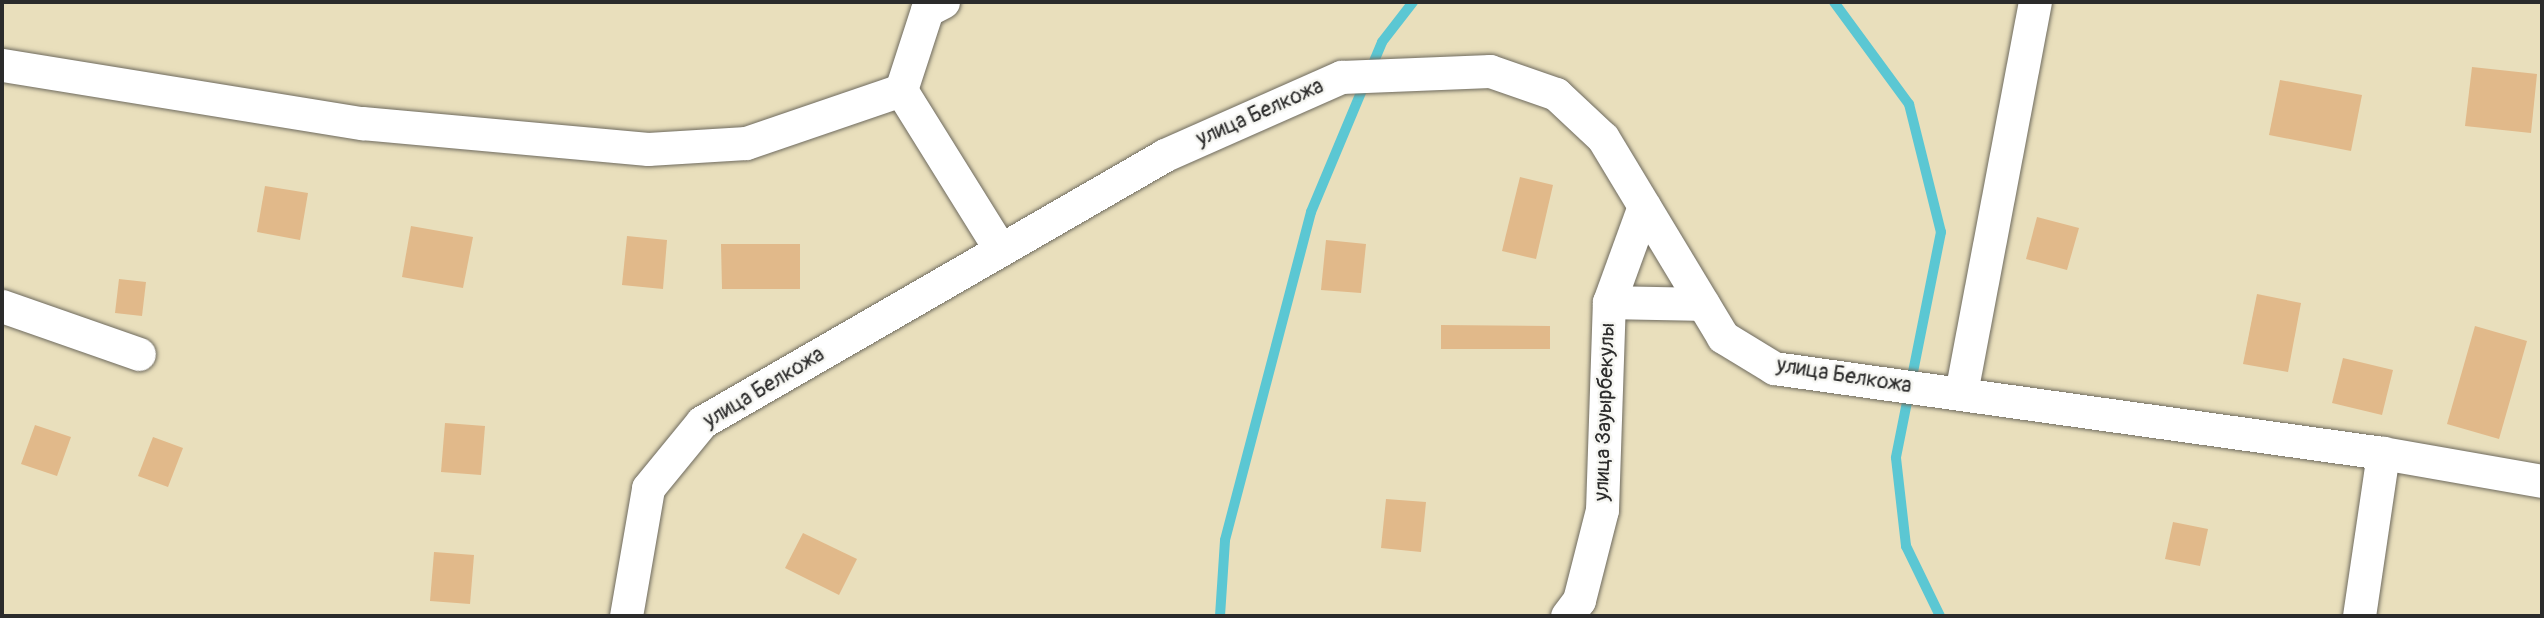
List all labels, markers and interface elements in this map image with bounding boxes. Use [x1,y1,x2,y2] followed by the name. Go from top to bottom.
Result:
[1193,74,1327,152] street label: улица Белкожа
[1589,322,1621,502] street label: улица Зауырбекулы
[699,342,829,434] street label: улица Белкожа
[1775,353,1913,399] street label: улица Белкожа

